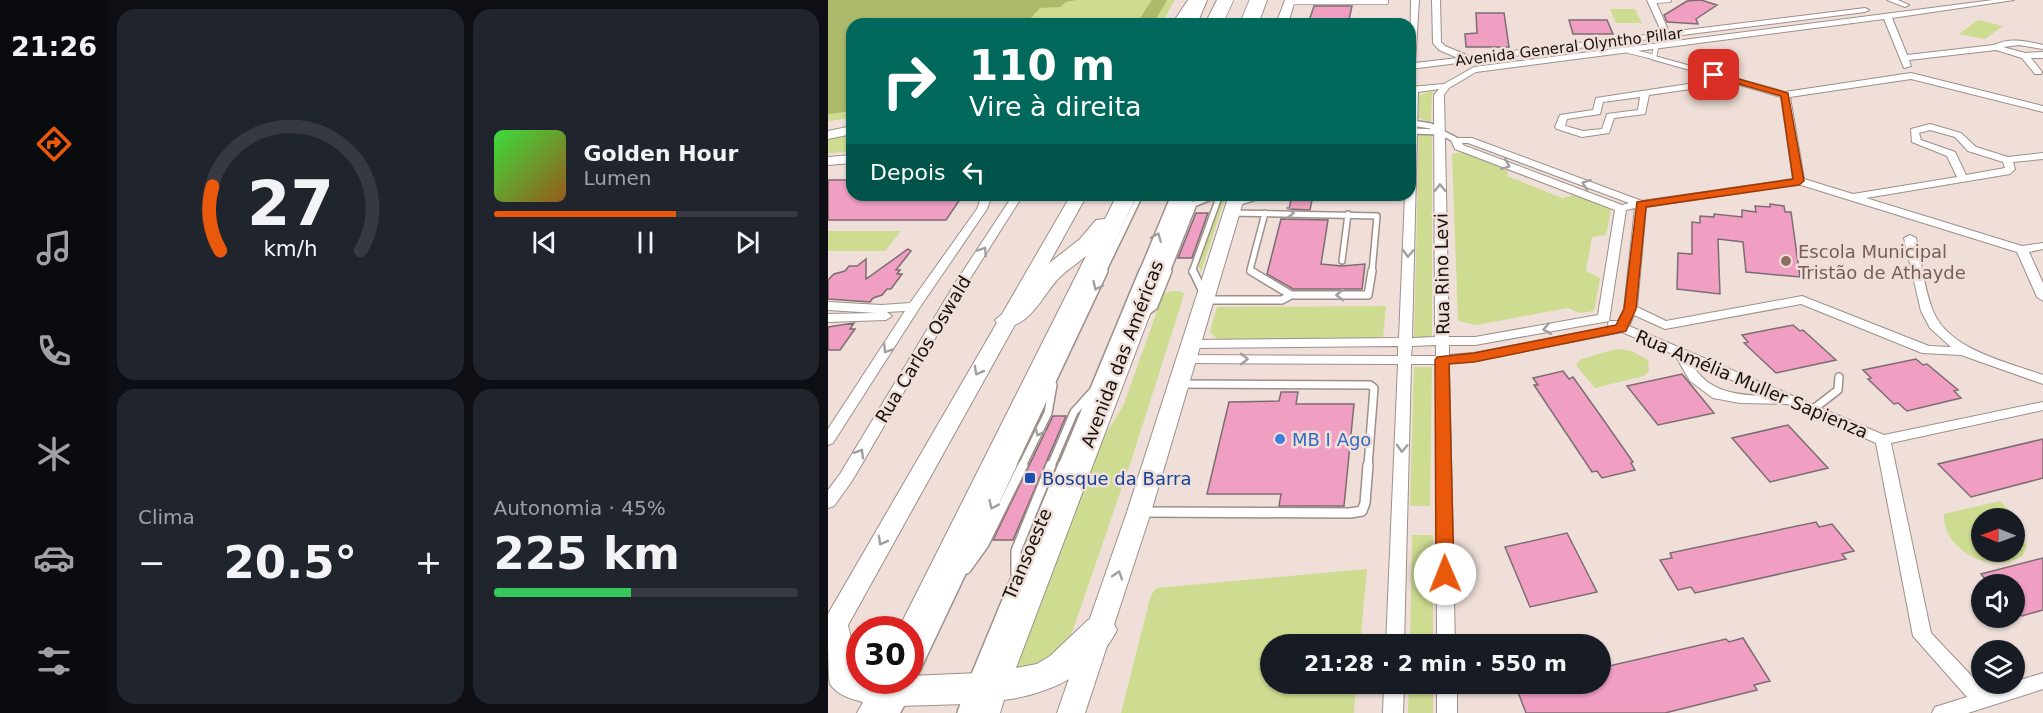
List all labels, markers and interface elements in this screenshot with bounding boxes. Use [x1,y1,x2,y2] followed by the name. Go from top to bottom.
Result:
[1454,24,1684,70] street label: Avenida General Olyntho Pillar
[11,31,97,62] text: 21:26
[969,41,1115,90] text: 110 m
[870,42,948,120] icon: right
[1688,49,1739,100] pin
[1697,58,1730,91] icon: arrive
[969,91,1142,122] text: Vire à direita
[33,123,75,165] icon: directions
[584,141,738,166] text: Golden Hour
[957,156,990,189] icon: left
[1500,157,1511,170] one-way arrow
[870,160,945,185] text: Depois
[584,166,651,190] text: Lumen
[247,168,334,241] text: 27
[1581,178,1592,191] one-way arrow
[1434,183,1447,192] one-way arrow
[1285,207,1294,219] one-way arrow
[1430,213,1454,335] street label: Rua Rino Levi
[528,226,561,259] icon: previous
[629,226,662,259] icon: pause
[731,226,764,259] icon: next
[33,227,75,269] icon: music
[1150,232,1162,243] one-way arrow
[263,237,317,262] text: km/h
[1797,241,1966,283] place label: Escola Municipal Tristão de Athayde
[975,246,986,257] one-way arrow
[1402,249,1414,258] one-way arrow
[1779,254,1793,268] marker: Escola Municipal Tristão de Athayde
[1077,257,1167,451] street label: Avenida das Américas
[871,272,975,426] street label: Rua Carlos Oswald
[1092,279,1104,290] one-way arrow
[1336,289,1345,301] one-way arrow
[1542,322,1551,334] one-way arrow
[1633,325,1871,443] street label: Rua Amélia Muller Sapienza
[33,330,75,372] icon: phone
[883,343,894,354] one-way arrow
[1240,353,1249,365] one-way arrow
[974,365,985,375] one-way arrow
[1034,426,1046,437] one-way arrow
[1292,429,1371,450] place label: MB I Ago
[1273,432,1287,446] marker: MB I Ago
[33,433,75,475] icon: climate
[1395,444,1408,453] one-way arrow
[853,449,864,459] one-way arrow
[1042,468,1191,489] place label: Bosque da Barra
[1023,471,1037,485] marker: Bosque da Barra
[494,496,666,520] text: Autonomia · 45%
[989,499,1001,510] one-way arrow
[138,505,195,529] text: Clima
[998,505,1056,604] street label: Transoeste
[1971,508,2025,562] north arrow
[1971,508,2025,694] map controls
[494,527,680,580] text: 225 km
[878,535,889,545] one-way arrow
[223,536,357,589] text: 20.5°
[33,537,75,579] icon: car
[1413,542,1477,606] position arrow
[138,543,166,582] text: −
[415,543,443,582] text: +
[1111,570,1124,581] one-way arrow
[1971,574,2025,628] button: sound
[846,616,924,694] speed limit sign: 30
[33,640,75,682] icon: filters
[1971,640,2025,694] button: layers
[1304,651,1567,676] text: 21:28 · 2 min · 550 m

